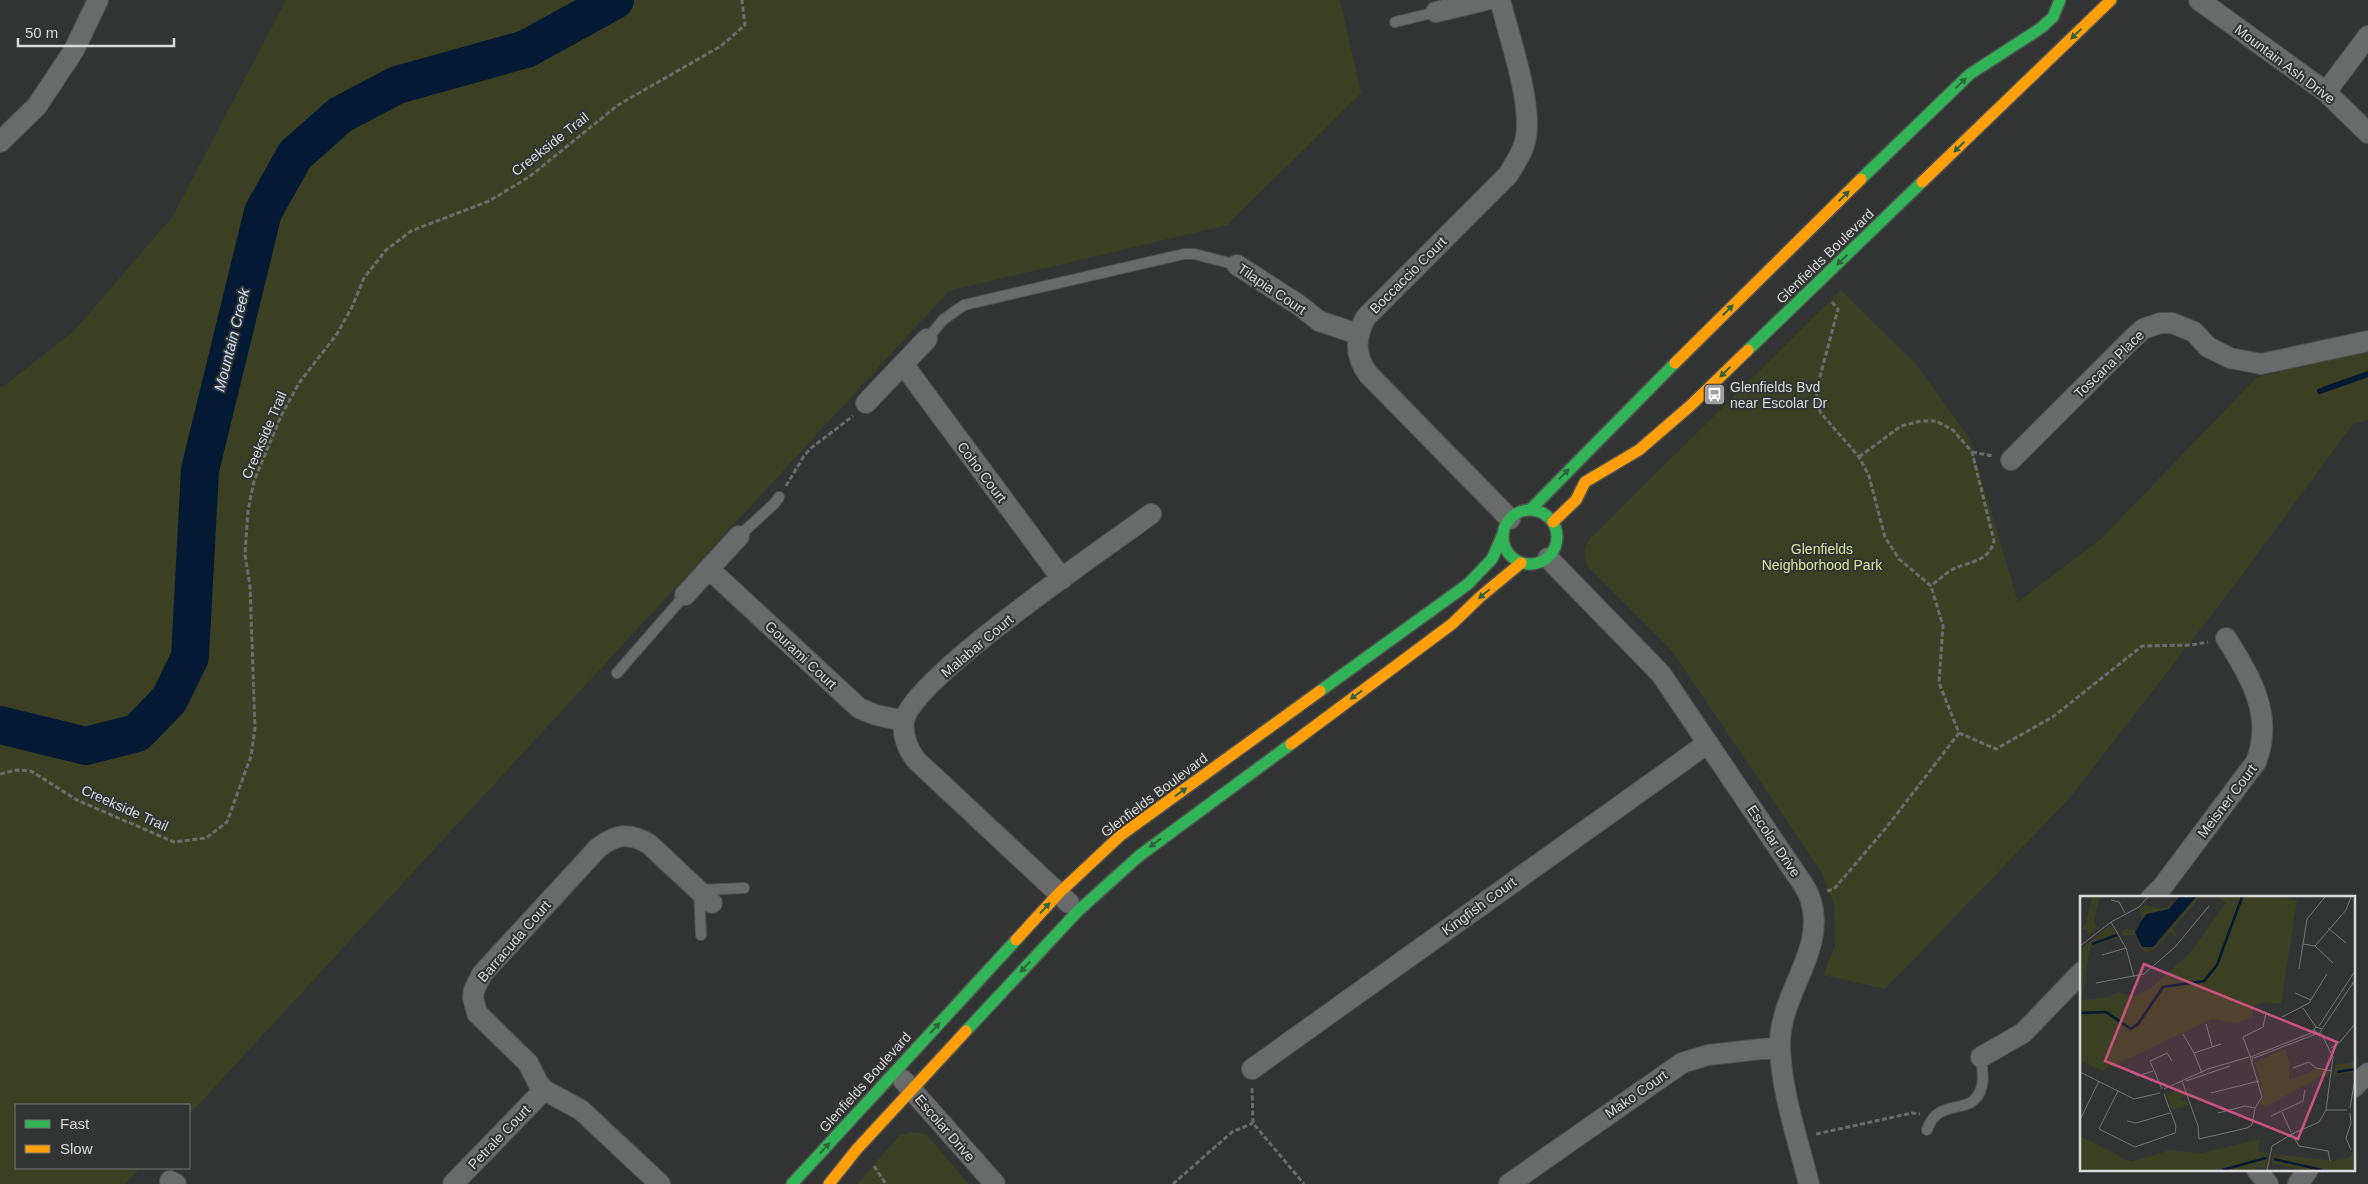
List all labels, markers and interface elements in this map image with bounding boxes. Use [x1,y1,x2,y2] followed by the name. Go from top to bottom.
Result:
[18,15,174,47] scale bar
[2232,21,2338,107] street label: Mountain Ash Drive
[25,24,58,41] text: 50 m
[2070,28,2082,40] one-way arrow
[1954,77,1966,89] one-way arrow
[508,109,592,179] street label: Creekside Trail
[1953,141,1965,153] one-way arrow
[1837,190,1849,202] one-way arrow
[1773,205,1877,307] street label: Glenfields Boulevard
[1366,233,1450,317] street label: Boccaccio Court
[1837,254,1849,266] one-way arrow
[1235,260,1309,318] street label: Tilapia Court
[210,285,253,393] water label: Mountain Creek
[1722,304,1734,316] one-way arrow
[2071,326,2147,401] street label: Toscana Place
[1720,366,1732,378] one-way arrow
[1730,379,1828,411] place label: Glenfields Bvd near Escolar Dr
[1702,383,1726,407] bus stop icon: Glenfields Bvd near Escolar Dr
[238,389,290,481] street label: Creekside Trail
[954,439,1010,505] street label: Coho Court
[1558,469,1570,481] one-way arrow
[1762,541,1883,573] park label: Glenfields Neighborhood Park
[1478,588,1490,600] one-way arrow
[938,611,1016,681] street label: Malabar Court
[762,618,840,692] street label: Gourami Court
[1349,690,1363,700] one-way arrow
[1098,750,1210,840] street label: Glenfields Boulevard
[2194,761,2260,841] street label: Meisner Court
[79,782,171,834] street label: Creekside Trail
[1174,787,1188,797] one-way arrow
[1744,802,1804,880] street label: Escolar Drive
[1148,838,1162,848] one-way arrow
[1439,874,1519,938] street label: Kingfish Court
[2080,896,2356,1172] inset map
[474,897,554,985] street label: Barracuda Court
[1039,903,1051,915] one-way arrow
[1019,961,1031,973] one-way arrow
[929,1022,941,1034] one-way arrow
[816,1029,914,1135] street label: Glenfields Boulevard
[1602,1067,1670,1121] street label: Mako Court
[912,1091,978,1165] street label: Escolar Drive
[465,1102,533,1172] street label: Petrale Court
[15,1104,190,1169] legend
[60,1115,90,1132] text: Fast
[60,1140,93,1157] text: Slow
[819,1142,831,1154] one-way arrow

